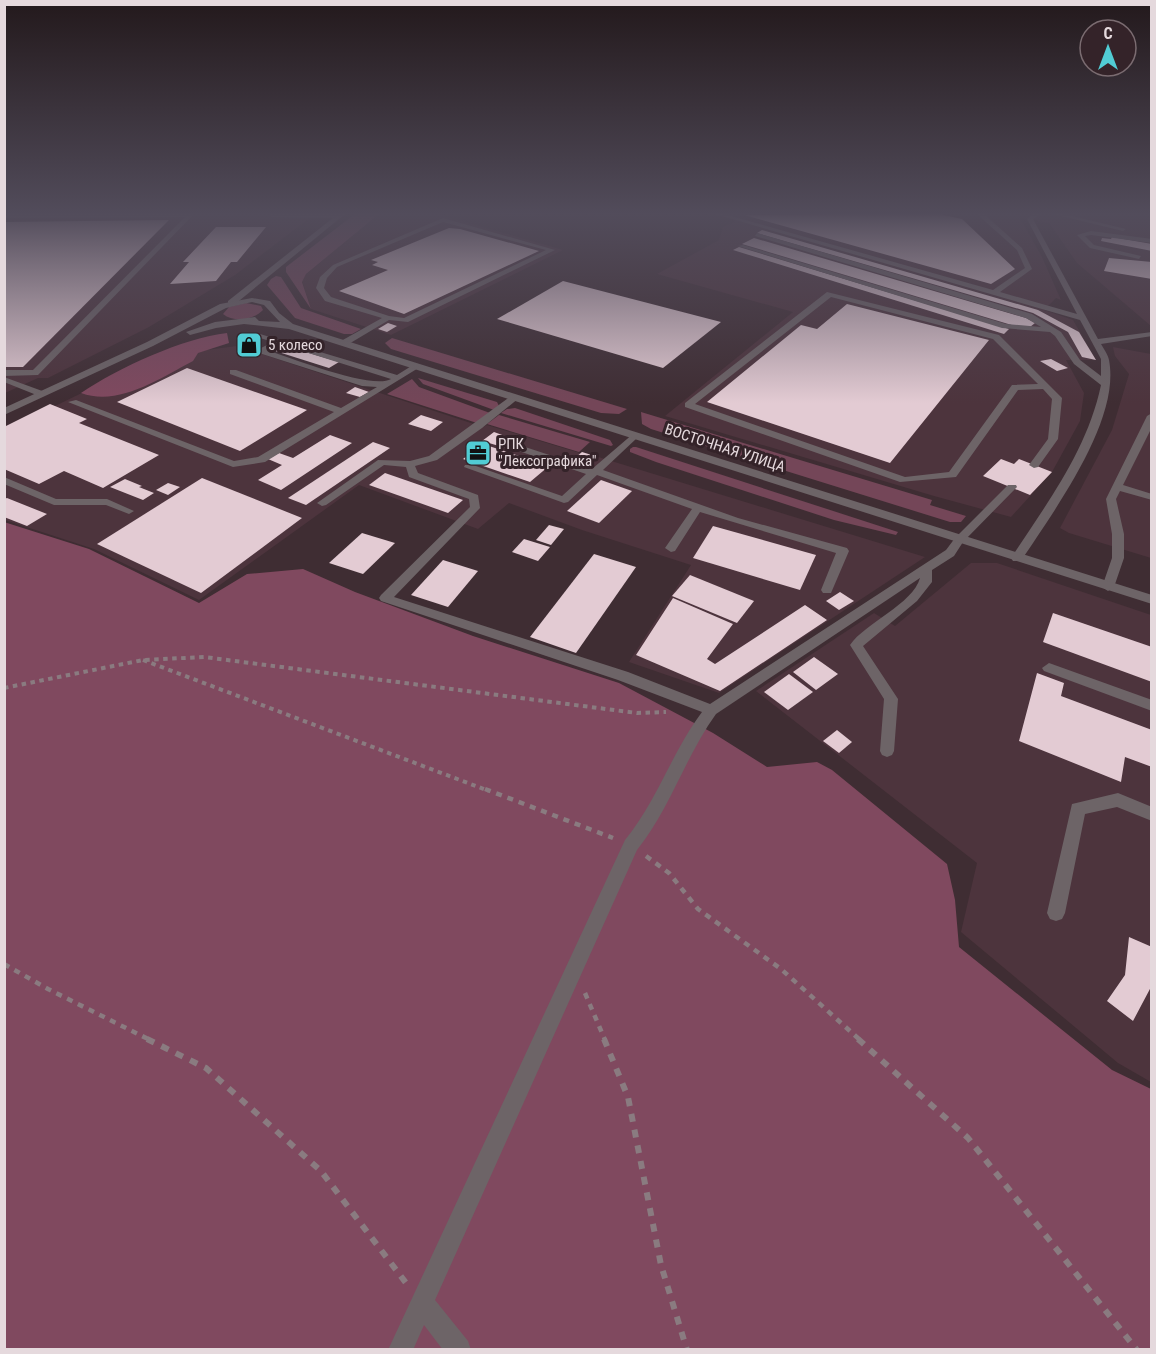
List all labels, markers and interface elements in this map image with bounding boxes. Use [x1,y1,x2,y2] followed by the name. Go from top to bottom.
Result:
[1078,18,1138,78] north arrow
[1103,24,1113,43] text: С
[234,330,264,360] shop icon: 5 колесо
[268,336,322,354] place label: 5 колесо
[662,420,788,476] street label: ВОСТОЧНАЯ УЛИЦА
[498,435,597,470] place label: РПК "Лексографика"
[463,438,493,468] office icon: РПК "Лексографика"

